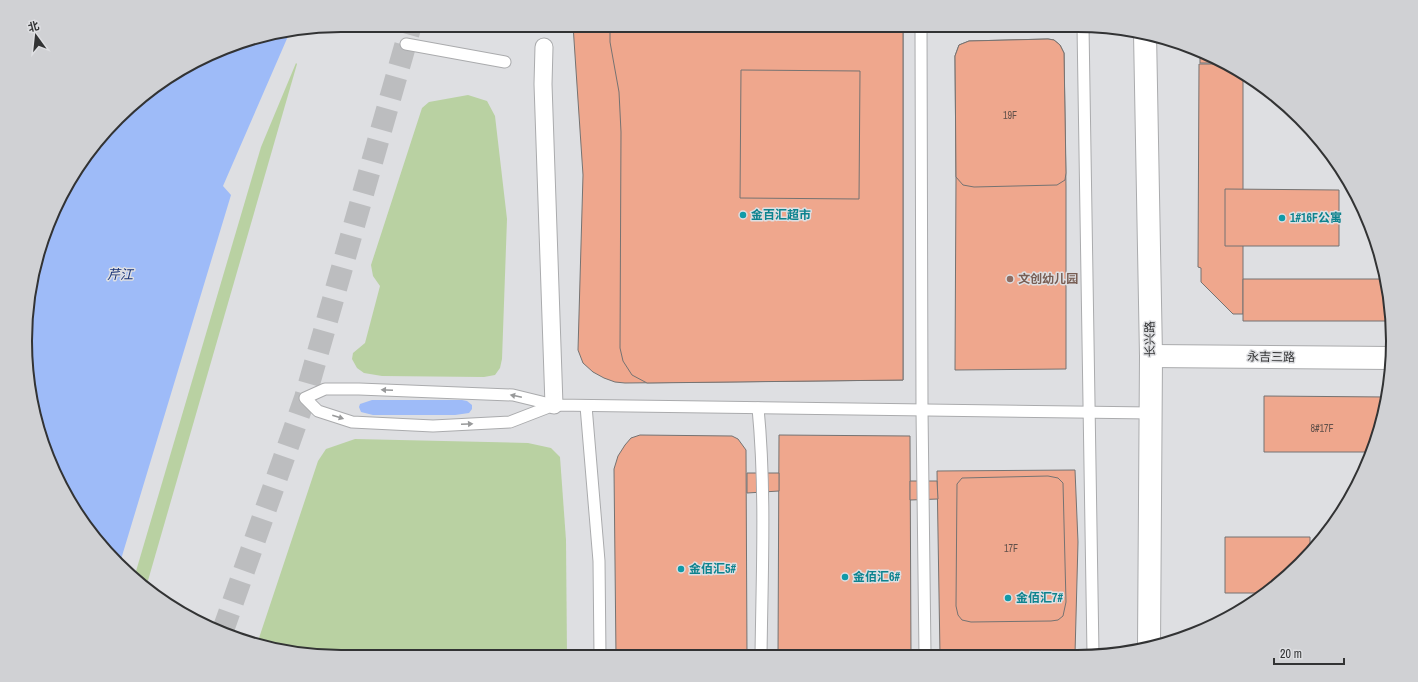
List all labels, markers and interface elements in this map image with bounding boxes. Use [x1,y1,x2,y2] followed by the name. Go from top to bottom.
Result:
[16,16,56,56] north arrow
[26,18,41,35] text: 北
[1003,109,1017,122] house number: 19F
[751,207,811,223] place label: 金百汇超市
[738,210,748,220] marker: 金百汇超市
[1290,210,1342,226] place label: 1#16F公寓
[1277,213,1287,223] marker: 1#16F公寓
[107,266,135,283] water label: 芹江
[1018,271,1078,287] place label: 文创幼儿园
[1005,274,1015,284] marker: 文创幼儿园
[1142,321,1158,357] street label: 长兴路
[1247,349,1295,365] street label: 永吉三路
[380,387,393,393] one-way arrow
[510,393,523,399] one-way arrow
[332,414,344,420] one-way arrow
[461,421,473,428] one-way arrow
[1310,422,1334,435] house number: 8#17F
[1004,542,1018,555] house number: 17F
[689,561,736,577] place label: 金佰汇5#
[676,564,686,574] marker: 金佰汇5#
[853,569,900,585] place label: 金佰汇6#
[840,572,850,582] marker: 金佰汇6#
[1016,590,1063,606] place label: 金佰汇7#
[1003,593,1013,603] marker: 金佰汇7#
[1274,640,1344,666] scale bar
[1280,646,1302,662] text: 20 m

